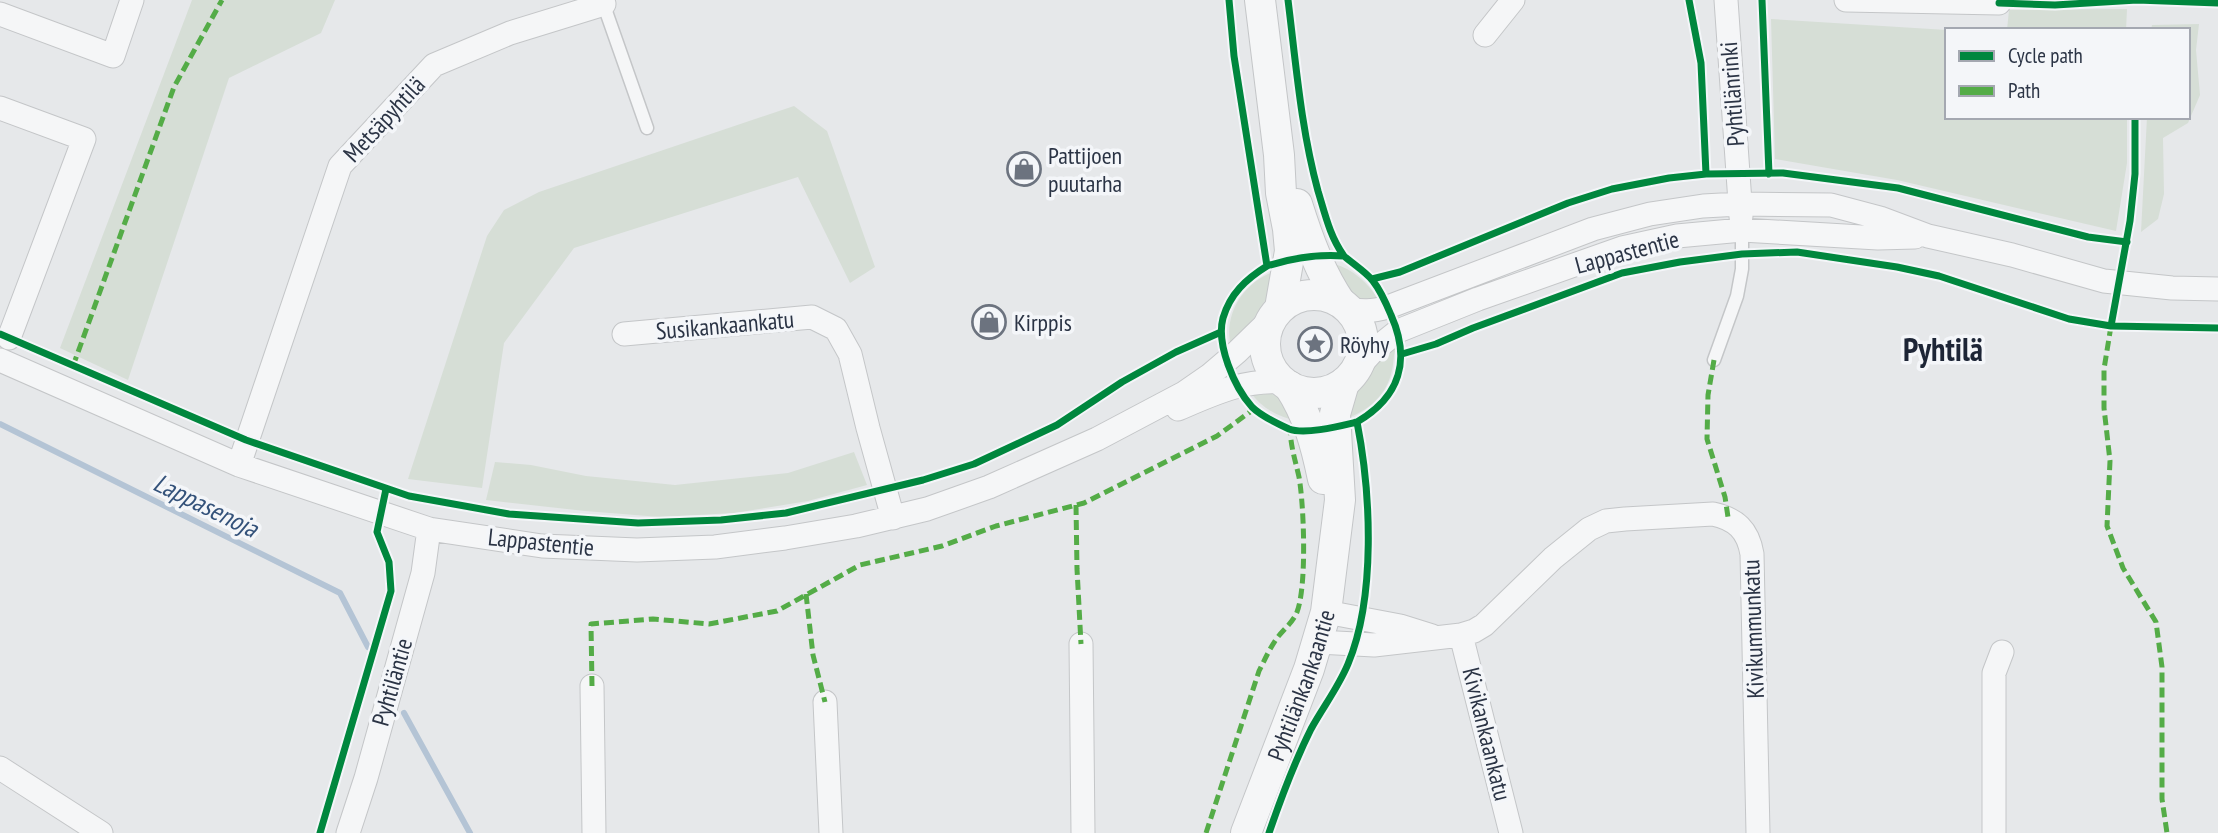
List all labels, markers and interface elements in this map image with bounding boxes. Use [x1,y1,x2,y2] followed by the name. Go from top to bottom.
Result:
[1945,28,2190,119] legend
[1713,41,1751,147] street label: Pyhtilänrinki
[2008,42,2083,69] text: Cycle path
[336,70,432,168] street label: Metsäpyhtilä
[2008,77,2040,104] text: Path
[1048,140,1122,199] place label: Pattijoen puutarha
[1005,150,1043,188] shop icon: Pattijoen puutarha
[1572,223,1682,281] street label: Lappastentie
[970,303,1008,341] shop icon: Kirppis
[655,304,795,346] street label: Susikankaankatu
[1014,307,1072,338] place label: Kirppis
[1296,325,1334,363] place icon: Röyhy
[1903,328,1983,370] district label: Pyhtilä
[1340,329,1389,360] place label: Röyhy
[148,466,265,545] water label: Lappasenoja
[486,521,596,563] street label: Lappastentie
[1735,559,1771,699] street label: Kivikummunkatu
[1260,606,1341,765] street label: Pyhtilänkankaantie
[365,635,419,729] street label: Pyhtiläntie
[1456,664,1518,804] street label: Kivikankaankatu

